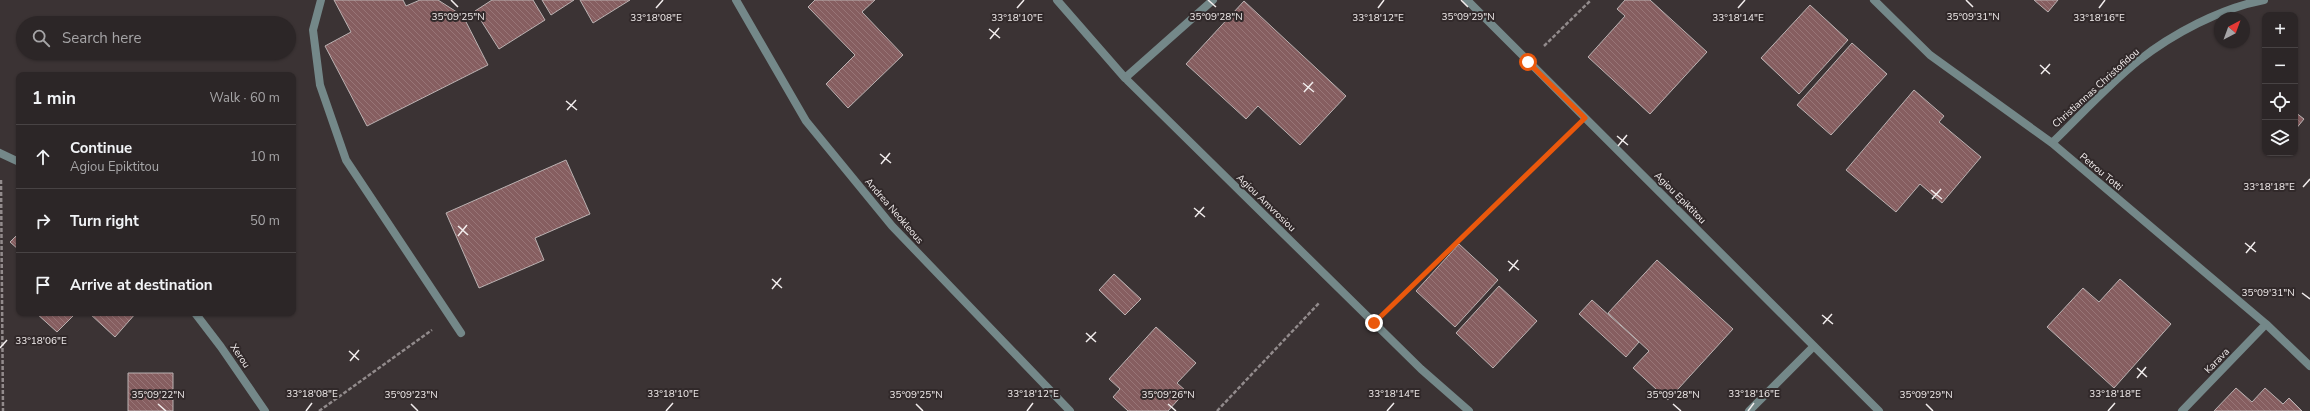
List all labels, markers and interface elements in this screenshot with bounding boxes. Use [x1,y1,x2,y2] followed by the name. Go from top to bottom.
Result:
[431,10,485,24] text: 35°09'25"N
[1189,10,1243,24] text: 35°09'28"N
[1441,10,1495,24] text: 35°09'29"N
[1946,10,2000,24] text: 35°09'31"N
[630,11,682,25] text: 33°18'08"E
[991,11,1043,25] text: 33°18'10"E
[1352,11,1404,25] text: 33°18'12"E
[1712,11,1764,25] text: 33°18'14"E
[2073,11,2125,25] text: 33°18'16"E
[2214,12,2250,48] north arrow
[2262,12,2298,156] map controls
[2262,12,2298,48] button: +
[16,16,296,60] search box
[30,27,52,49] icon: search
[62,28,142,48] text: Search here
[2049,45,2143,131] street label: Christiannas Christofidou
[2262,48,2298,84] button: −
[1519,53,1537,71] route start
[2262,84,2298,120] button: locate
[32,87,76,110] text: 1 min
[209,89,280,107] text: Walk · 60 m
[2262,120,2298,156] button: layers
[70,138,132,158] text: Continue
[32,146,54,168] icon: ahead
[250,148,280,166] text: 10 m
[2077,150,2125,194] street label: Petrou Totti
[70,158,159,176] text: Agiou Epiktitou
[1651,169,1709,227] street label: Agiou Epiktitou
[1233,171,1299,235] street label: Agiou Amvrosiou
[861,175,927,247] street label: Andrea Neokleous
[2243,180,2295,194] text: 33°18'18"E
[32,210,54,232] icon: right
[70,211,139,231] text: Turn right
[250,212,280,230] text: 50 m
[32,274,54,296] icon: arrive
[70,275,213,295] text: Arrive at destination
[2241,286,2295,300] text: 35°09'31"N
[1365,314,1383,332] route end
[15,334,67,348] text: 33°18'06"E
[227,341,253,371] street label: Xerou
[2201,345,2233,377] street label: Karava
[286,387,338,401] text: 33°18'08"E
[647,387,699,401] text: 33°18'10"E
[1007,387,1059,401] text: 33°18'12"E
[1368,387,1420,401] text: 33°18'14"E
[1728,387,1780,401] text: 33°18'16"E
[2089,387,2141,401] text: 33°18'18"E
[131,388,185,402] text: 35°09'22"N
[384,388,438,402] text: 35°09'23"N
[889,388,943,402] text: 35°09'25"N
[1141,388,1195,402] text: 35°09'26"N
[1646,388,1700,402] text: 35°09'28"N
[1899,388,1953,402] text: 35°09'29"N

